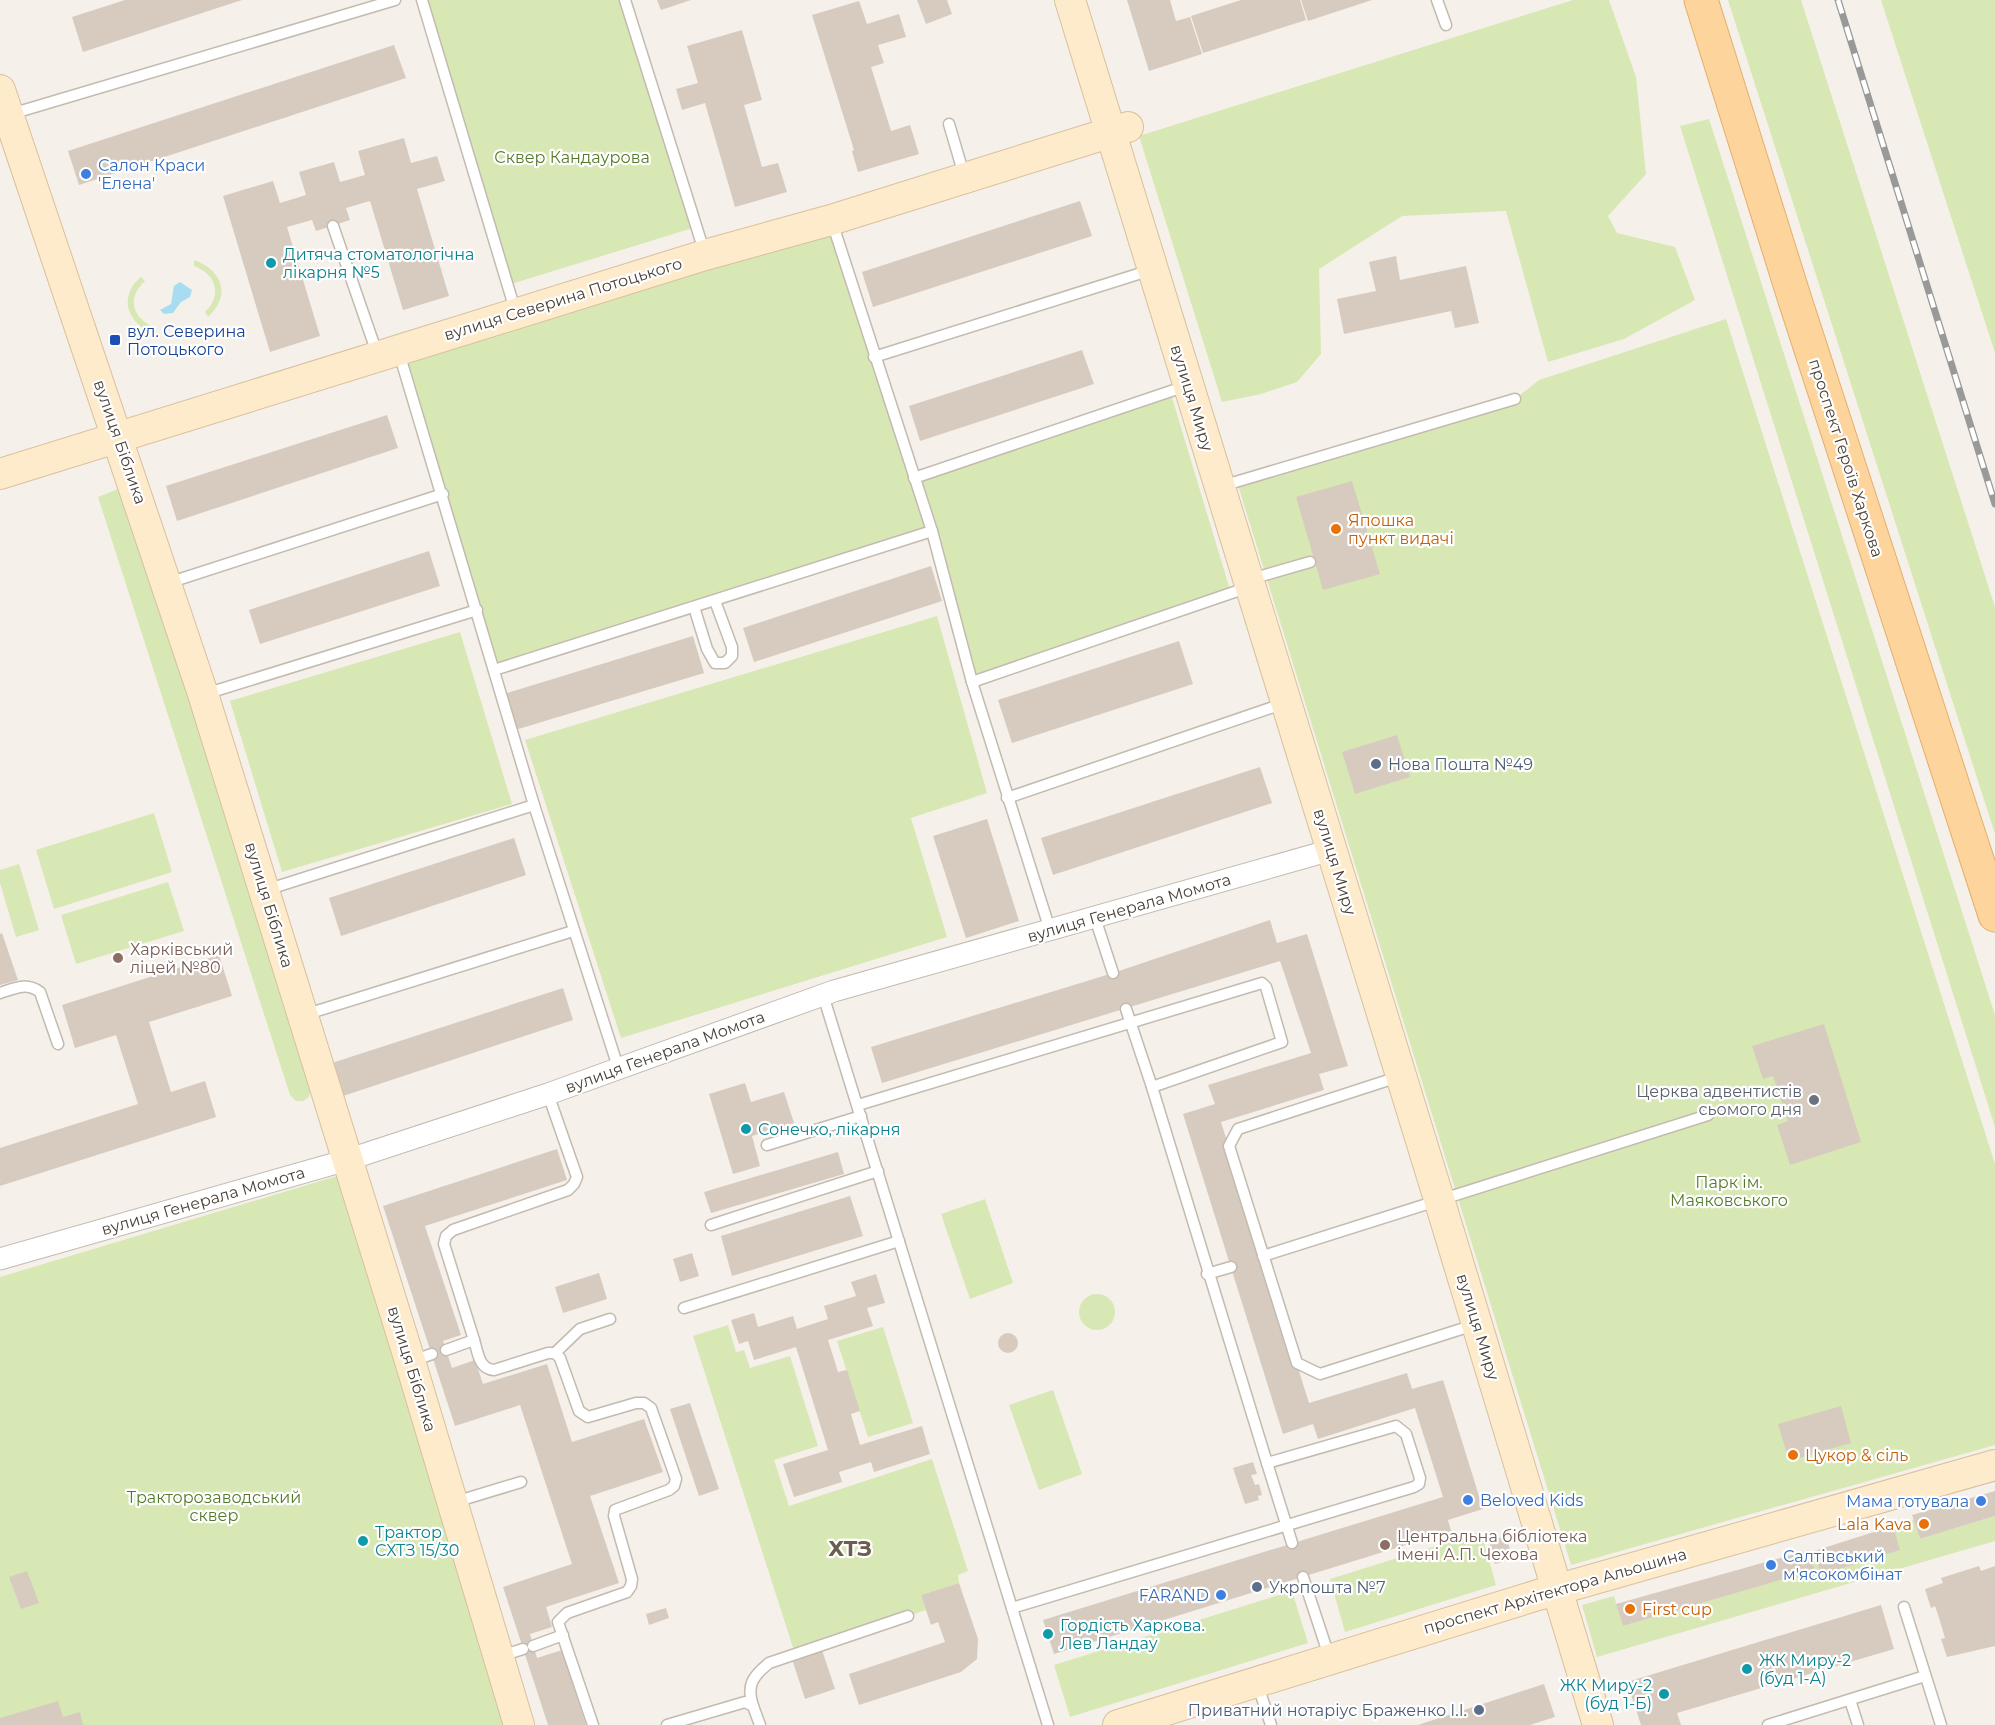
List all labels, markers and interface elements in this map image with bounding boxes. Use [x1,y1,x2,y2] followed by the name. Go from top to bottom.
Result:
[494,148,650,167] park label: Сквер Кандаурова
[98,156,205,193] place label: Салон Краси 'Елена'
[79,167,93,181] marker: Салон Краси 'Елена'
[283,245,474,282] place label: Дитяча стоматологiчна лiкарня №5
[442,254,684,344] street label: вулиця Северина Потоцького
[264,256,278,270] marker: Дитяча стоматологiчна лiкарня №5
[127,322,246,359] place label: вул. Северина Потоцького
[108,333,122,347] marker: вул. Северина Потоцького
[1167,342,1217,454] street label: вулиця Миру
[1805,356,1887,560] street label: проспект Героїв Харкова
[90,377,150,507] street label: вулиця Біблика
[1348,511,1454,548] place label: Япошка пункт видачі
[1329,522,1343,536] marker: Япошка пункт видачі
[1388,755,1533,774] place label: Нова Пошта №49
[1369,757,1383,771] marker: Нова Пошта №49
[1310,806,1360,918] street label: вулиця Миру
[241,840,297,970] street label: вулиця Біблика
[1025,870,1233,946] street label: вулиця Генерала Момота
[130,940,233,977] place label: Харківський ліцей №80
[111,951,125,965] marker: Харківський ліцей №80
[563,1007,767,1097] street label: вулиця Генерала Момота
[1636,1082,1802,1119] place label: Церква адвентистів сьомого дня
[1807,1093,1821,1107] marker: Церква адвентистів сьомого дня
[758,1120,901,1139] place label: Сонечко, лікарня
[739,1122,753,1136] marker: Сонечко, лікарня
[99,1163,307,1239] street label: вулиця Генерала Момота
[1670,1173,1788,1210] park label: Парк ім. Маяковського
[1453,1271,1503,1383] street label: вулиця Миру
[384,1304,440,1434] street label: вулиця Біблика
[1805,1446,1908,1465] place label: Цукор & сіль
[1786,1448,1800,1462] marker: Цукор & сіль
[127,1488,301,1525] park label: Тракторозаводський сквер
[1480,1491,1583,1510] place label: Beloved Kids
[1846,1492,1969,1511] place label: Мама готувала
[1461,1493,1475,1507] marker: Beloved Kids
[1974,1494,1988,1508] marker: Мама готувала
[1837,1515,1912,1534] place label: Lala Kava
[1917,1517,1931,1531] marker: Lala Kava
[375,1523,459,1560] place label: Трактор СХТЗ 15/30
[1397,1527,1587,1564] place label: Центральна бібліотека імені А.П. Чехова
[356,1534,370,1548] marker: Трактор СХТЗ 15/30
[828,1535,872,1562] district label: ХТЗ
[1378,1538,1392,1552] marker: Центральна бібліотека імені А.П. Чехова
[1421,1544,1689,1638] street label: проспект Архітектора Альошина
[1783,1547,1902,1584] place label: Салтівський м'ясокомбінат
[1764,1558,1778,1572] marker: Салтівський м'ясокомбінат
[1269,1578,1386,1597] place label: Укрпошта №7
[1250,1580,1264,1594] marker: Укрпошта №7
[1139,1586,1209,1605] place label: FARAND
[1214,1588,1228,1602] marker: FARAND
[1642,1600,1712,1619] place label: First cup
[1623,1602,1637,1616] marker: First cup
[1060,1616,1205,1653] place label: Гордість Харкова. Лев Ландау
[1041,1627,1055,1641] marker: Гордість Харкова. Лев Ландау
[1759,1651,1851,1688] place label: ЖК Миру-2 (буд 1-А)
[1740,1662,1754,1676] marker: ЖК Миру-2 (буд 1-А)
[1560,1676,1652,1713] place label: ЖК Миру-2 (буд 1-Б)
[1657,1687,1671,1701] marker: ЖК Миру-2 (буд 1-Б)
[1188,1701,1467,1720] place label: Приватний нотаріус Браженко І.І.
[1472,1703,1486,1717] marker: Приватний нотаріус Браженко І.І.

